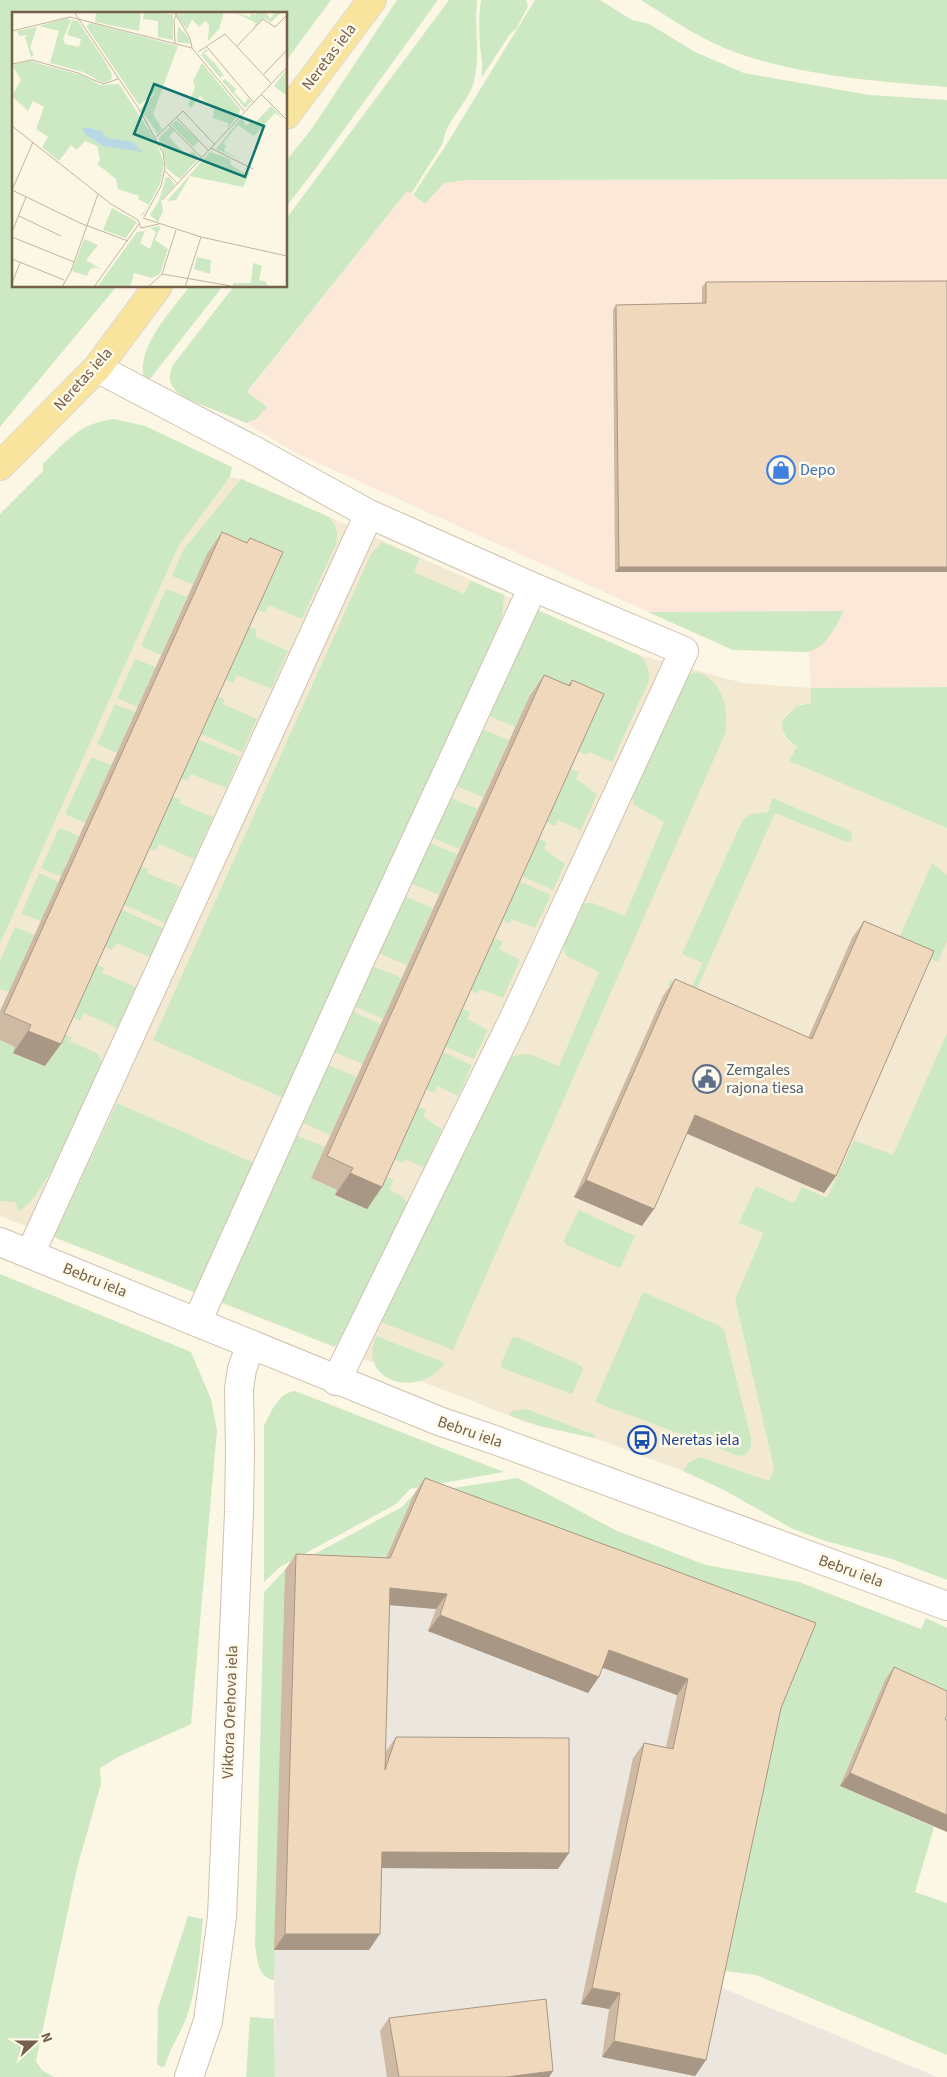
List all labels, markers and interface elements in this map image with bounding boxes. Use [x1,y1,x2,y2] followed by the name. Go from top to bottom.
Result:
[12,12,288,288] inset map
[297,19,361,95] street label: Neretas iela
[49,342,117,416] street label: Neretas iela
[766,455,796,485] shop icon: Depo
[800,459,835,481] place label: Depo
[726,1059,804,1099] place label: Zemgales rajona tiesa
[692,1064,722,1094] public building icon: Zemgales rajona tiesa
[60,1257,130,1303] street label: Bebru iela
[434,1411,506,1453] street label: Bebru iela
[627,1425,657,1455] bus stop icon: Neretas iela
[661,1429,740,1451] place label: Neretas iela
[815,1549,887,1593] street label: Bebru iela
[217,1645,243,1779] street label: Viktora Orehova iela
[10,2017,60,2067] north arrow
[35,2030,57,2046] text: N

